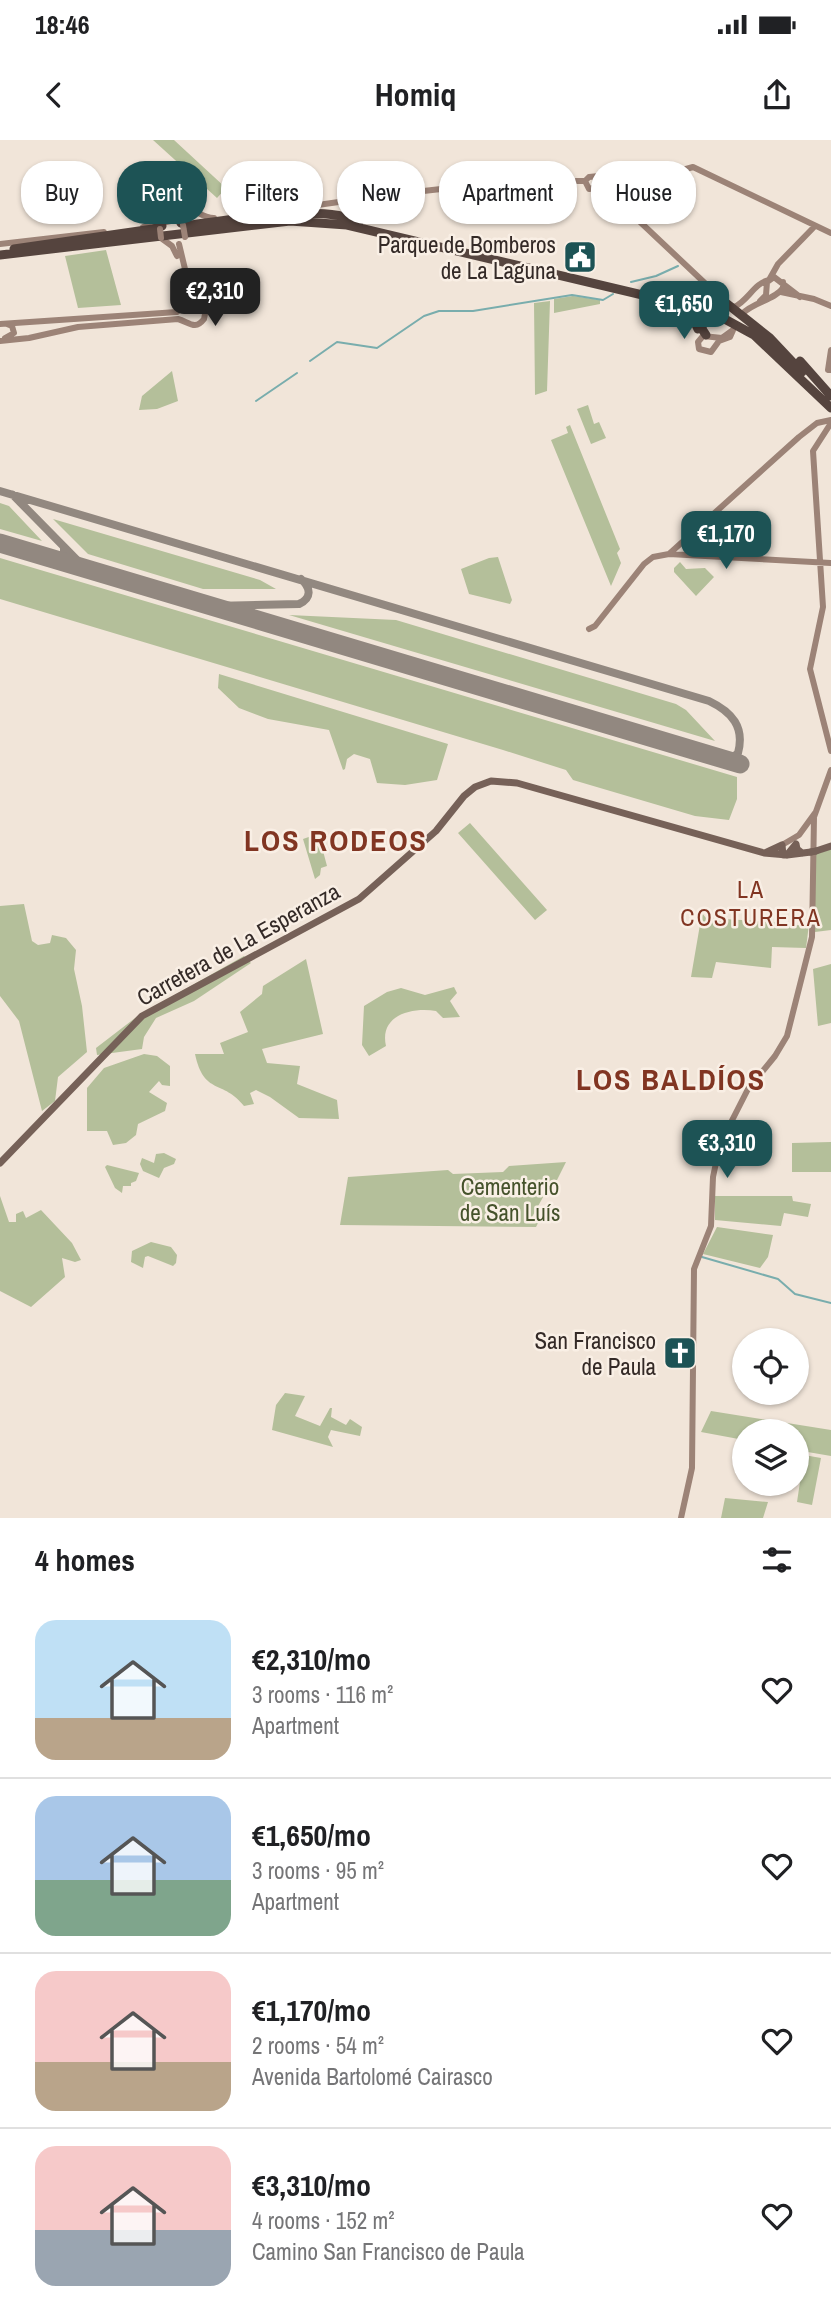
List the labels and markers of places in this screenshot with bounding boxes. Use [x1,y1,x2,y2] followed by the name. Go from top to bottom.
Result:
[378,229,557,286] place label: Parque de Bomberos de La Laguna
[561,238,599,276] public building icon: Parque de Bomberos de La Laguna
[158,268,272,328] pin: €2,310
[627,282,741,341] pin: €1,650
[669,512,783,571] pin: €1,170
[670,1121,784,1180] pin: €3,310
[534,1325,657,1382] place label: San Francisco de Paula
[661,1334,699,1372] church icon: San Francisco de Paula

